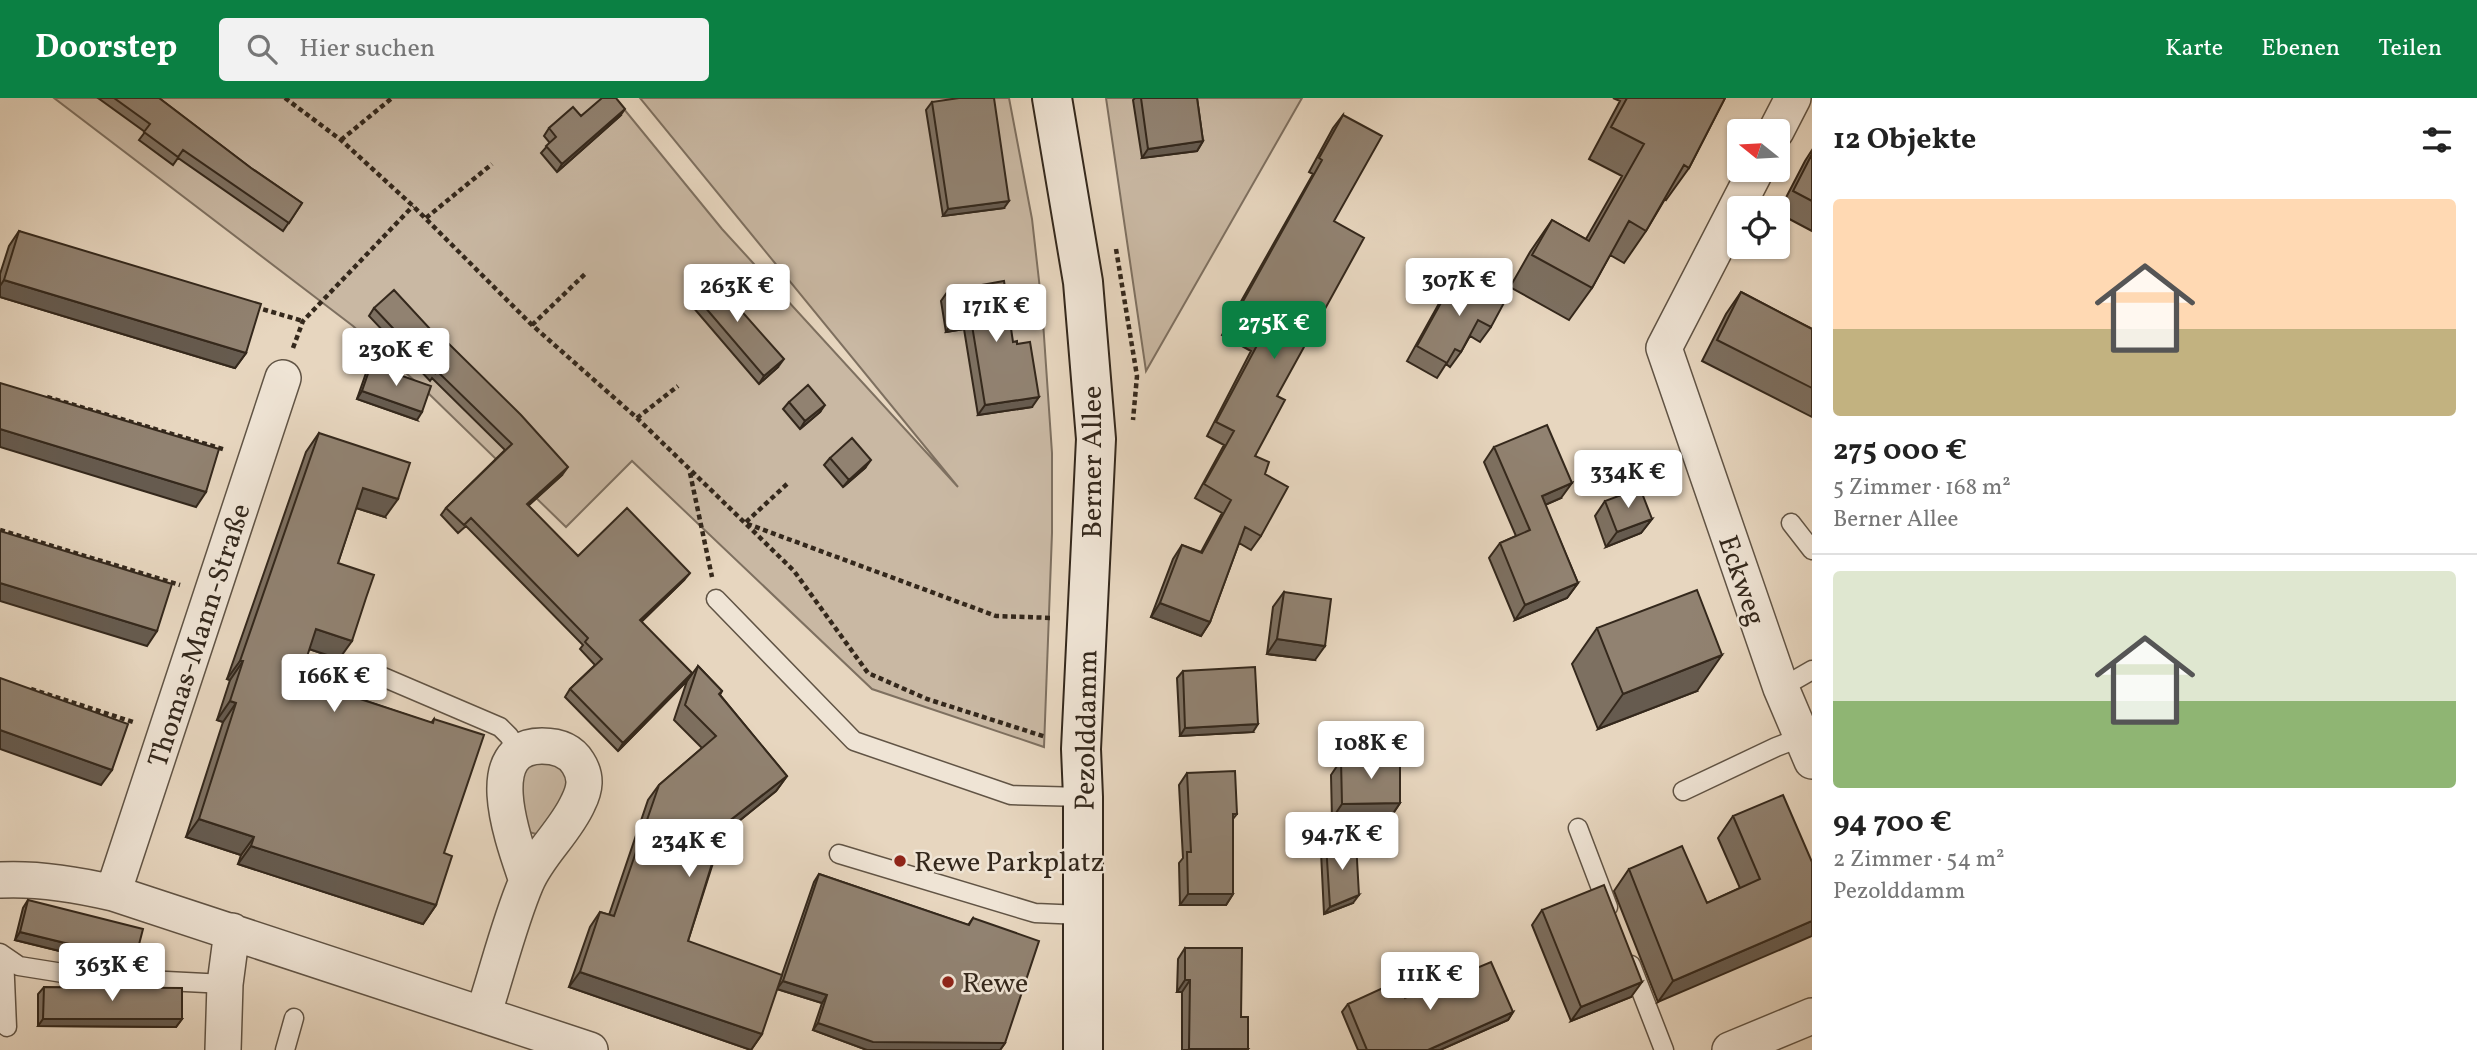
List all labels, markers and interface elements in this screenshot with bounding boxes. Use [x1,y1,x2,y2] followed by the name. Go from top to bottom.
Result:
[219,18,709,81] search box
[35,26,177,72] text: Doorstep
[243,30,281,68] icon: search
[299,31,435,67] text: Hier suchen
[2165,32,2223,66] text: Karte
[2261,32,2340,66] text: Ebenen
[2378,32,2442,66] text: Teilen
[1727,119,1790,182] north arrow
[1727,119,1790,259] map controls
[1833,119,1976,161] text: 12 Objekte
[2418,121,2456,159] icon: filters
[1727,196,1790,259] button: locate
[2082,245,2208,371] icon: home
[1402,258,1516,318] pin: 307K €
[680,264,794,324] pin: 263K €
[1422,265,1496,297] text: 307K €
[700,271,774,303] text: 263K €
[939,285,1053,344] pin: 171K €
[962,291,1030,323] text: 171K €
[1217,302,1331,361] pin: 275K €
[1238,308,1310,340] text: 275K €
[339,328,453,388] pin: 230K €
[358,335,434,367] text: 230K €
[1074,386,1113,538] street label: Berner Allee
[1833,430,1967,472] text: 275 000 €
[1571,450,1685,510] pin: 334K €
[1590,457,1666,489] text: 334K €
[1833,472,2011,504] text: 5 Zimmer · 168 m²
[139,499,261,773] street label: Thomas-Mann-Straße
[1833,504,1959,536] text: Berner Allee
[1707,531,1774,631] street label: Eckweg
[2082,617,2208,743] icon: home
[1067,649,1108,811] street label: Pezolddamm
[277,654,391,714] pin: 166K €
[298,661,370,693] text: 166K €
[1314,722,1428,781] pin: 108K €
[1334,728,1408,760] text: 108K €
[1833,802,1952,844] text: 94 700 €
[1277,812,1407,872] pin: 94.7K €
[1301,819,1383,851] text: 94.7K €
[632,820,746,879] pin: 234K €
[651,826,727,858] text: 234K €
[914,844,1105,883] place label: Rewe Parkplatz
[1833,844,2005,876] text: 2 Zimmer · 54 m²
[892,853,908,869] marker: Rewe Parkplatz
[1833,876,1965,908] text: Pezolddamm
[55,944,169,1003] pin: 363K €
[75,950,149,982] text: 363K €
[1373,953,1487,1012] pin: 111K €
[1397,959,1463,991] text: 111K €
[962,965,1028,1004] place label: Rewe
[940,974,956,990] marker: Rewe

